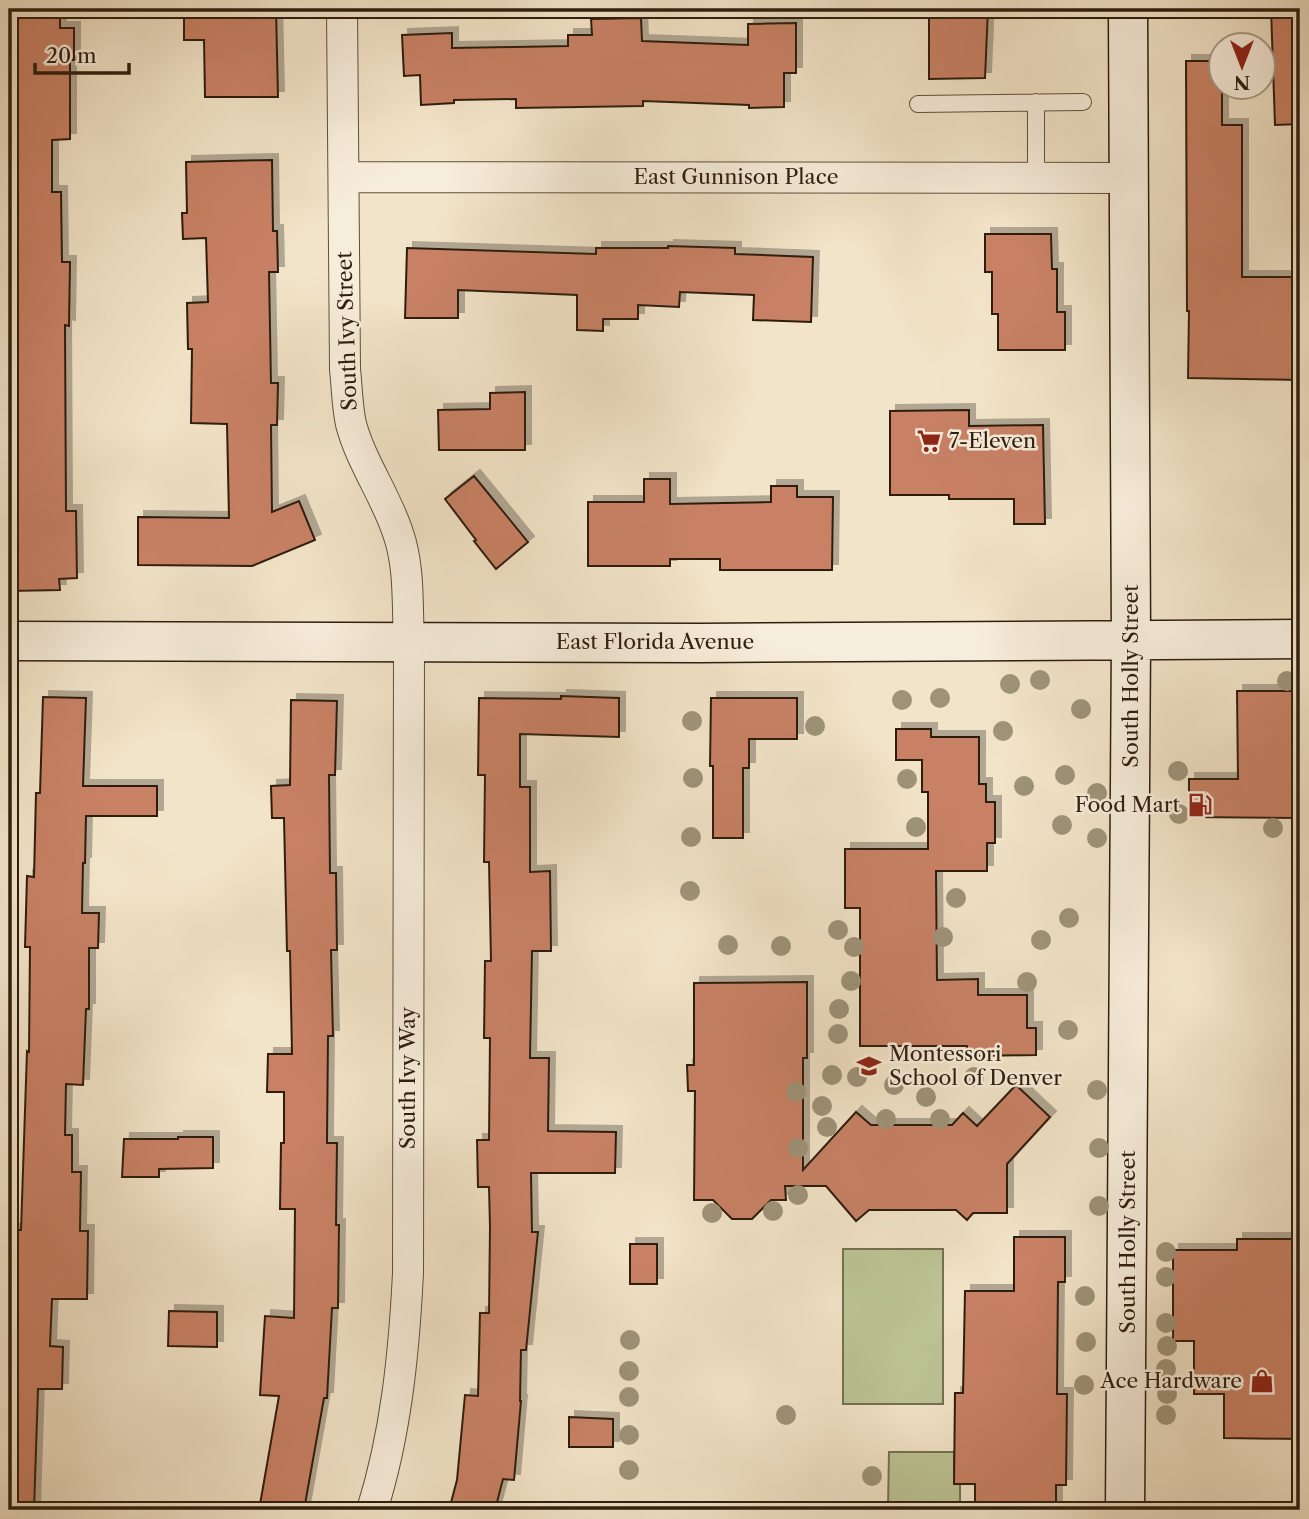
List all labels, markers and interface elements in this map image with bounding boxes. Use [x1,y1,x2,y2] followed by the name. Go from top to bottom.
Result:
[35,32,130,76] scale bar
[1208,32,1278,102] north arrow
[46,43,97,68] text: 20 m
[1234,71,1250,94] text: N
[634,164,838,189] street label: East Gunnison Place
[331,250,362,411] street label: South Ivy Street
[915,427,943,455] supermarket icon: 7-Eleven
[949,428,1036,453] place label: 7-Eleven
[1118,584,1143,768] street label: South Holly Street
[556,629,754,654] street label: East Florida Avenue
[1186,791,1214,819] fuel station icon: Food Mart
[1075,792,1181,817] place label: Food Mart
[395,1006,420,1149] street label: South Ivy Way
[889,1041,1062,1090] place label: Montessori School of Denver
[855,1052,883,1080] school or university icon: Montessori School of Denver
[1115,1150,1140,1334] street label: South Holly Street
[1248,1367,1276,1395] shop icon: Ace Hardware
[1099,1368,1242,1393] place label: Ace Hardware

